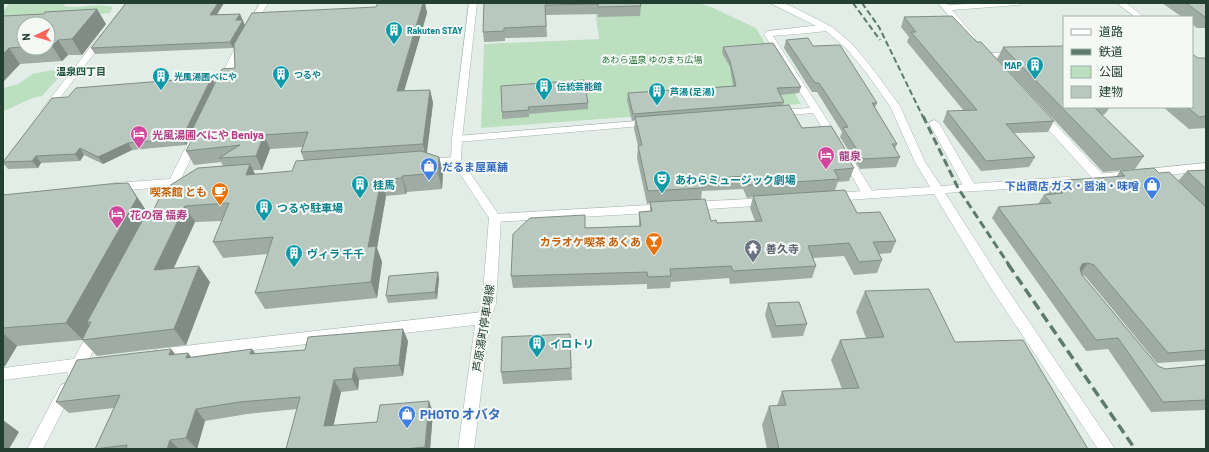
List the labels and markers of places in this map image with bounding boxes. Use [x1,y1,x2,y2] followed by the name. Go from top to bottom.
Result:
[384,20,404,45] building icon: Rakuten STAY
[407,25,463,36] place label: Rakuten STAY
[1025,55,1045,80] building icon: MAP
[1004,60,1023,71] place label: MAP
[271,64,291,89] building icon: つるや
[151,66,171,91] building icon: 光風湯圃べにや
[294,69,321,80] place label: つるや
[174,71,237,82] place label: 光風湯圃べにや
[534,76,554,101] building icon: 伝統芸能館
[556,81,602,92] place label: 伝統芸能館
[647,81,667,106] building icon: 芦湯 (足湯)
[670,86,715,97] place label: 芦湯 (足湯)
[129,124,149,149] hotel icon: 光風湯圃べにや Beniya
[152,128,264,141] place label: 光風湯圃べにや Beniya
[816,145,836,170] hotel icon: 龍泉
[839,149,861,162] place label: 龍泉
[419,156,439,181] shop icon: だるま屋菓舗
[442,160,508,173] place label: だるま屋菓舗
[652,169,672,194] theatre icon: あわらミュージック劇場
[675,173,796,186] place label: あわらミュージック劇場
[350,174,370,199] building icon: 桂馬
[1142,175,1162,200] shop icon: 下出商店 ガス・醤油・味噌
[373,178,395,191] place label: 桂馬
[1005,179,1139,192] place label: 下出商店 ガス・醤油・味噌
[210,181,230,206] cafe icon: 喫茶館 とも
[150,185,207,198] place label: 喫茶館 とも
[254,197,274,222] building icon: つるや駐車場
[277,201,343,214] place label: つるや駐車場
[107,204,127,229] hotel icon: 花の宿 福寿
[130,208,187,221] place label: 花の宿 福寿
[644,231,664,256] bar icon: カラオケ喫茶 あくあ
[540,235,641,248] place label: カラオケ喫茶 あくあ
[743,238,763,263] temple icon: 善久寺
[766,242,799,255] place label: 善久寺
[284,243,304,268] building icon: ヴィラ 千千
[307,247,364,260] place label: ヴィラ 千千
[527,333,547,358] building icon: イロトリ
[550,337,594,350] place label: イロトリ
[397,404,417,429] shop icon: PHOTO オバタ
[420,406,501,422] place label: PHOTO オバタ

